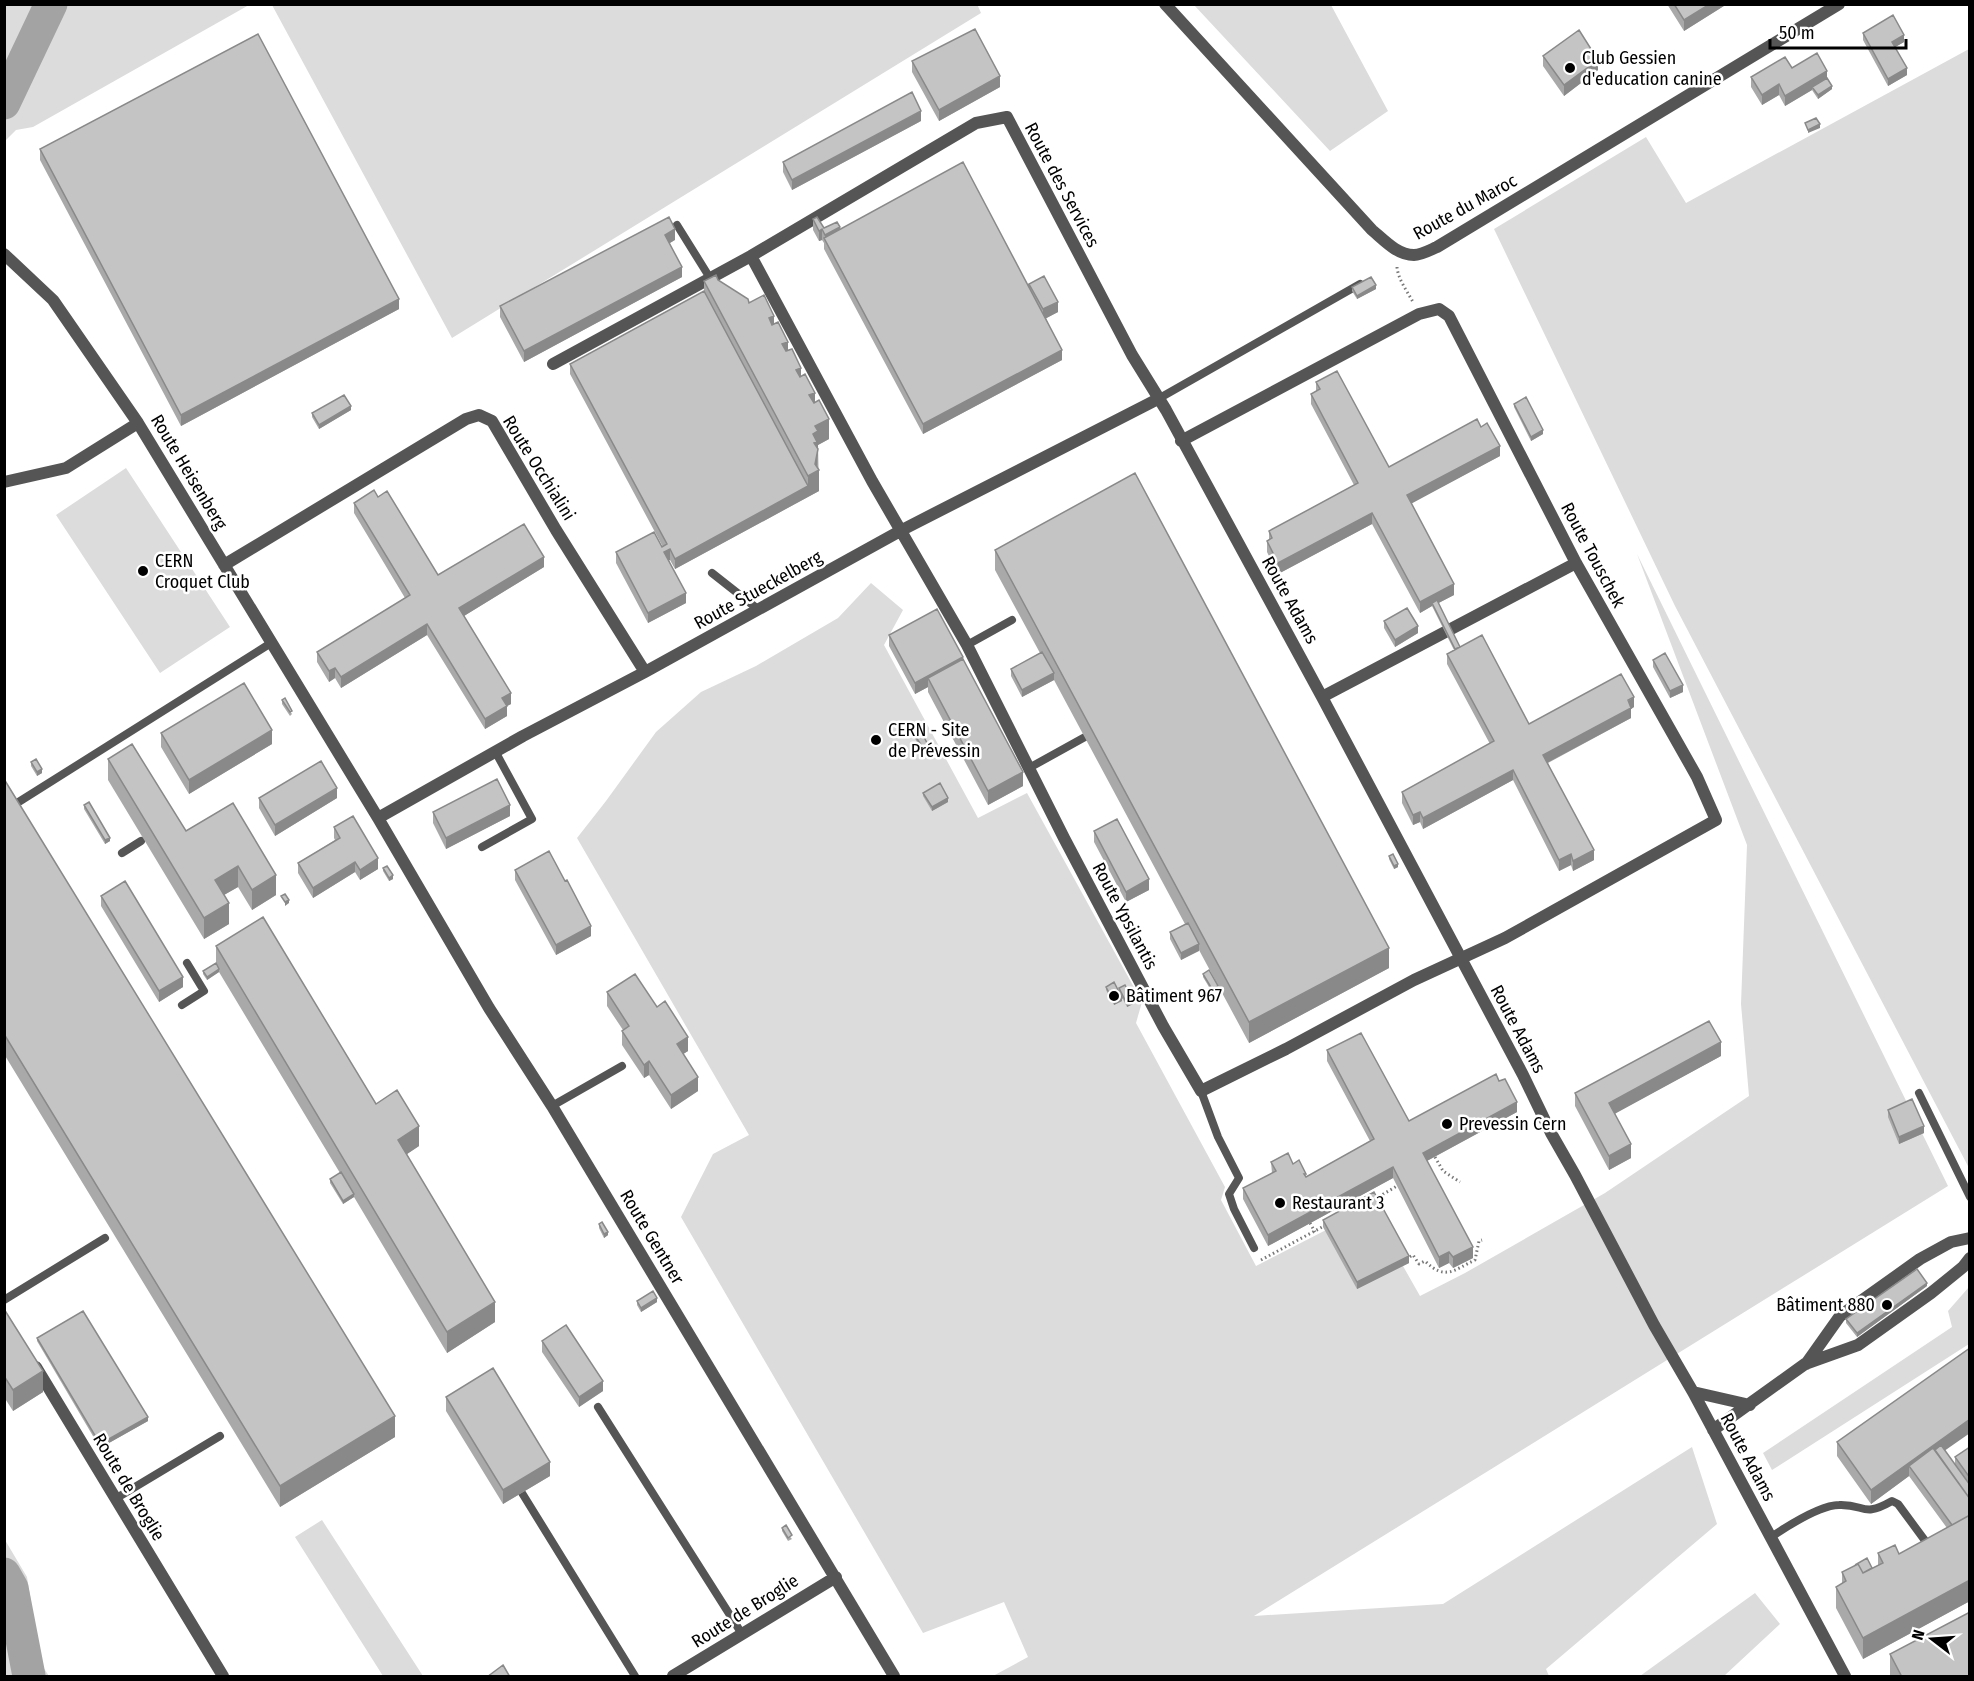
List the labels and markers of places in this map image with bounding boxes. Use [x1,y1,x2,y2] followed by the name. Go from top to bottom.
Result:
[1582,47,1722,90] place label: Club Gessien d'education canine
[1563,61,1577,75] marker: Club Gessien d'education canine
[155,550,250,593] place label: CERN Croquet Club
[136,564,150,578] marker: CERN Croquet Club
[888,719,980,762] place label: CERN - Site de Prévessin
[869,733,883,747] marker: CERN - Site de Prévessin
[1126,985,1222,1007] place label: Bâtiment 967
[1107,989,1121,1003] marker: Bâtiment 967
[1459,1113,1566,1135] place label: Prevessin Cern
[1440,1117,1454,1131] marker: Prevessin Cern
[1292,1192,1384,1214] place label: Restaurant 3
[1273,1196,1287,1210] marker: Restaurant 3
[1776,1294,1875,1316] place label: Bâtiment 880
[1880,1298,1894,1312] marker: Bâtiment 880

